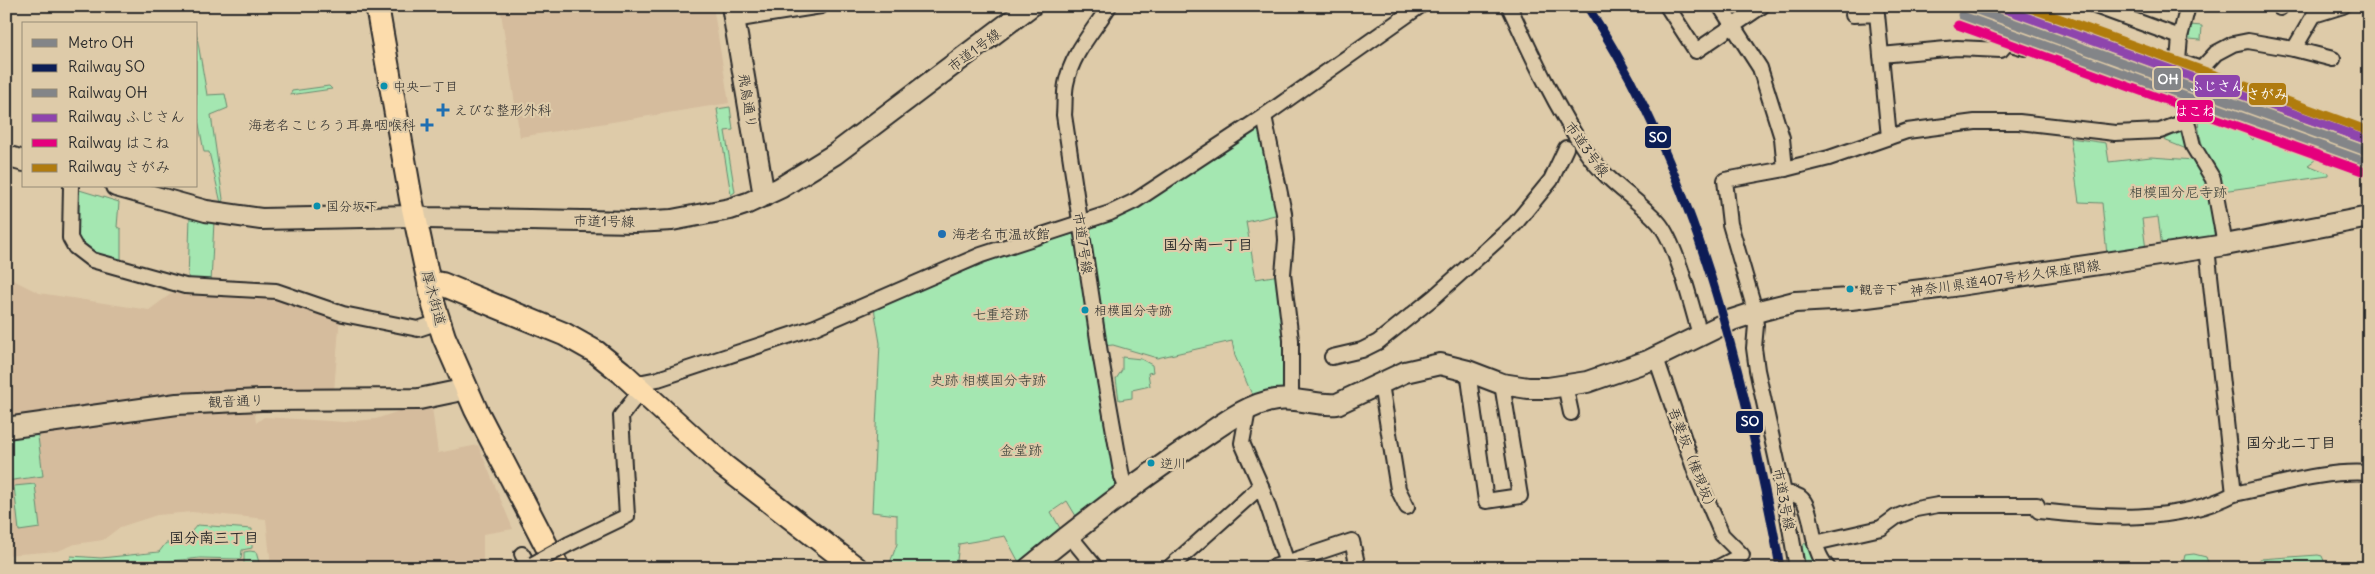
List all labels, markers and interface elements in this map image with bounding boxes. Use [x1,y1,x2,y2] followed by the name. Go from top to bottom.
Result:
[22,22,198,188] legend
[944,24,1004,76] street label: 市道1号線
[68,33,134,52] text: Metro OH
[68,57,145,76] text: Railway SO
[2153,67,2182,91] line badge: OH
[2158,70,2178,88] text: OH
[735,72,761,130] street label: 飛鳥通り
[2194,74,2241,98] line badge: ふじさん
[2189,77,2245,95] text: ふじさん
[393,78,458,95] place label: 中央一丁目
[379,81,389,91] marker: 中央一丁目
[2248,82,2287,106] line badge: さがみ
[68,83,148,102] text: Railway OH
[2246,85,2288,103] text: さがみ
[2176,99,2214,123] line badge: はこね
[454,101,552,119] place label: えびな整形外科
[2174,102,2216,120] text: はこね
[436,103,450,117] marker: えびな整形外科
[68,107,185,126] text: Railway ふじさん
[248,116,416,134] place label: 海老名こじろう耳鼻咽喉科
[420,118,434,132] marker: 海老名こじろう耳鼻咽喉科
[1561,118,1613,180] street label: 市道3号線
[1644,125,1672,149] line badge: SO
[1649,128,1667,146] text: SO
[68,133,170,152] text: Railway はこね
[68,157,170,176] text: Railway さがみ
[2129,183,2227,201] park label: 相模国分尼寺跡
[326,198,378,215] place label: 国分坂下
[312,201,322,211] marker: 国分坂下
[573,211,635,231] street label: 市道1号線
[1069,211,1097,275] street label: 市道7号線
[952,225,1050,243] place label: 海老名市温故館
[936,228,948,240] marker: 海老名市温故館
[1163,235,1253,254] district label: 国分南一丁目
[1909,256,2101,300] street label: 神奈川県道407号杉久保座間線
[418,269,450,327] street label: 厚木街道
[1859,281,1898,298] place label: 観音下
[1845,284,1855,294] marker: 観音下
[1094,302,1172,319] place label: 相模国分寺跡
[972,305,1028,323] park label: 七重塔跡
[1080,305,1090,315] marker: 相模国分寺跡
[930,371,1046,389] park label: 史跡 相模国分寺跡
[208,391,264,411] street label: 観音通り
[1665,404,1721,516] street label: 吾妻坂（権現坂）
[1735,410,1764,434] line badge: SO
[1741,412,1759,430] text: SO
[2246,433,2336,452] district label: 国分北二丁目
[1000,441,1042,459] park label: 金堂跡
[1160,455,1186,472] place label: 逆川
[1146,458,1156,468] marker: 逆川
[1769,466,1799,532] street label: 市道3号線
[169,528,259,547] district label: 国分南三丁目

